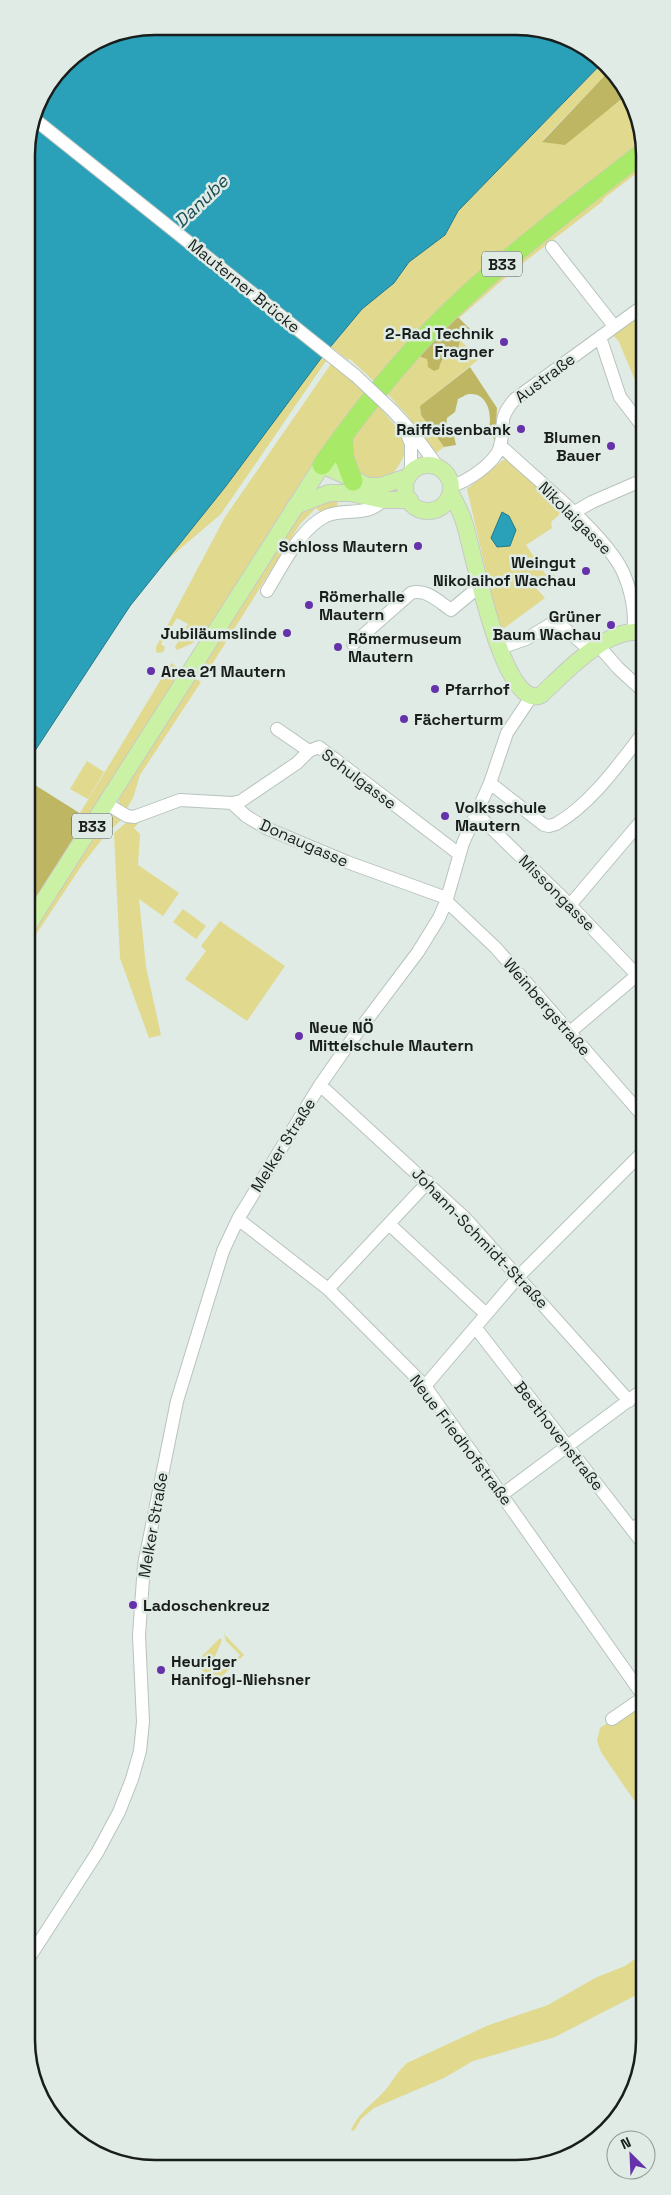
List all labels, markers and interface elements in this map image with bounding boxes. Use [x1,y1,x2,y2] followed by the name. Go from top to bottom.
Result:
[169,169,234,232] water label: Danube
[184,234,304,338] street label: Mauterner Brücke
[482,252,522,276] road number: B33
[385,323,494,362] place label: 2-Rad Technik Fragner
[498,336,510,348] marker: 2-Rad Technik Fragner
[511,349,579,407] street label: Austraße
[396,419,511,440] place label: Raiffeisenbank
[515,423,527,435] marker: Raiffeisenbank
[544,427,601,466] place label: Blumen Bauer
[605,440,617,452] marker: Blumen Bauer
[534,477,616,559] street label: Nikolaigasse
[279,536,408,557] place label: Schloss Mautern
[412,540,424,552] marker: Schloss Mautern
[433,552,576,591] place label: Weingut Nikolaihof Wachau
[580,565,592,577] marker: Weingut Nikolaihof Wachau
[319,586,405,625] place label: Römerhalle Mautern
[303,599,315,611] marker: Römerhalle Mautern
[492,606,601,645] place label: Grüner Baum Wachau
[605,619,617,631] marker: Grüner Baum Wachau
[160,623,277,644] place label: Jubiläumslinde
[281,627,293,639] marker: Jubiläumslinde
[348,628,462,667] place label: Römermuseum Mautern
[332,641,344,653] marker: Römermuseum Mautern
[161,661,286,682] place label: Area 21 Mautern
[145,665,157,677] marker: Area 21 Mautern
[445,679,510,700] place label: Pfarrhof
[429,683,441,695] marker: Pfarrhof
[414,709,503,730] place label: Fächerturm
[398,713,410,725] marker: Fächerturm
[317,744,401,814] street label: Schulgasse
[455,797,546,836] place label: Volksschule Mautern
[439,810,451,822] marker: Volksschule Mautern
[72,814,112,838] road number: B33
[256,814,352,872] street label: Donaugasse
[514,850,600,936] street label: Missongasse
[499,954,595,1060] street label: Weinbergstraße
[309,1017,474,1056] place label: Neue NÖ Mittelschule Mautern
[293,1030,305,1042] marker: Neue NÖ Mittelschule Mautern
[246,1094,320,1196] street label: Melker Straße
[407,1163,553,1313] street label: Johann-Schmidt-Straße
[405,1370,517,1510] street label: Neue Friedhofstraße
[510,1377,608,1495] street label: Beethovenstraße
[133,1471,173,1579] street label: Melker Straße
[143,1595,270,1616] place label: Ladoschenkreuz
[127,1599,139,1611] marker: Ladoschenkreuz
[171,1651,311,1690] place label: Heuriger Hanifogl-Niehsner
[155,1664,167,1676] marker: Heuriger Hanifogl-Niehsner
[606,2130,656,2180] north arrow
[618,2133,634,2153] text: N

